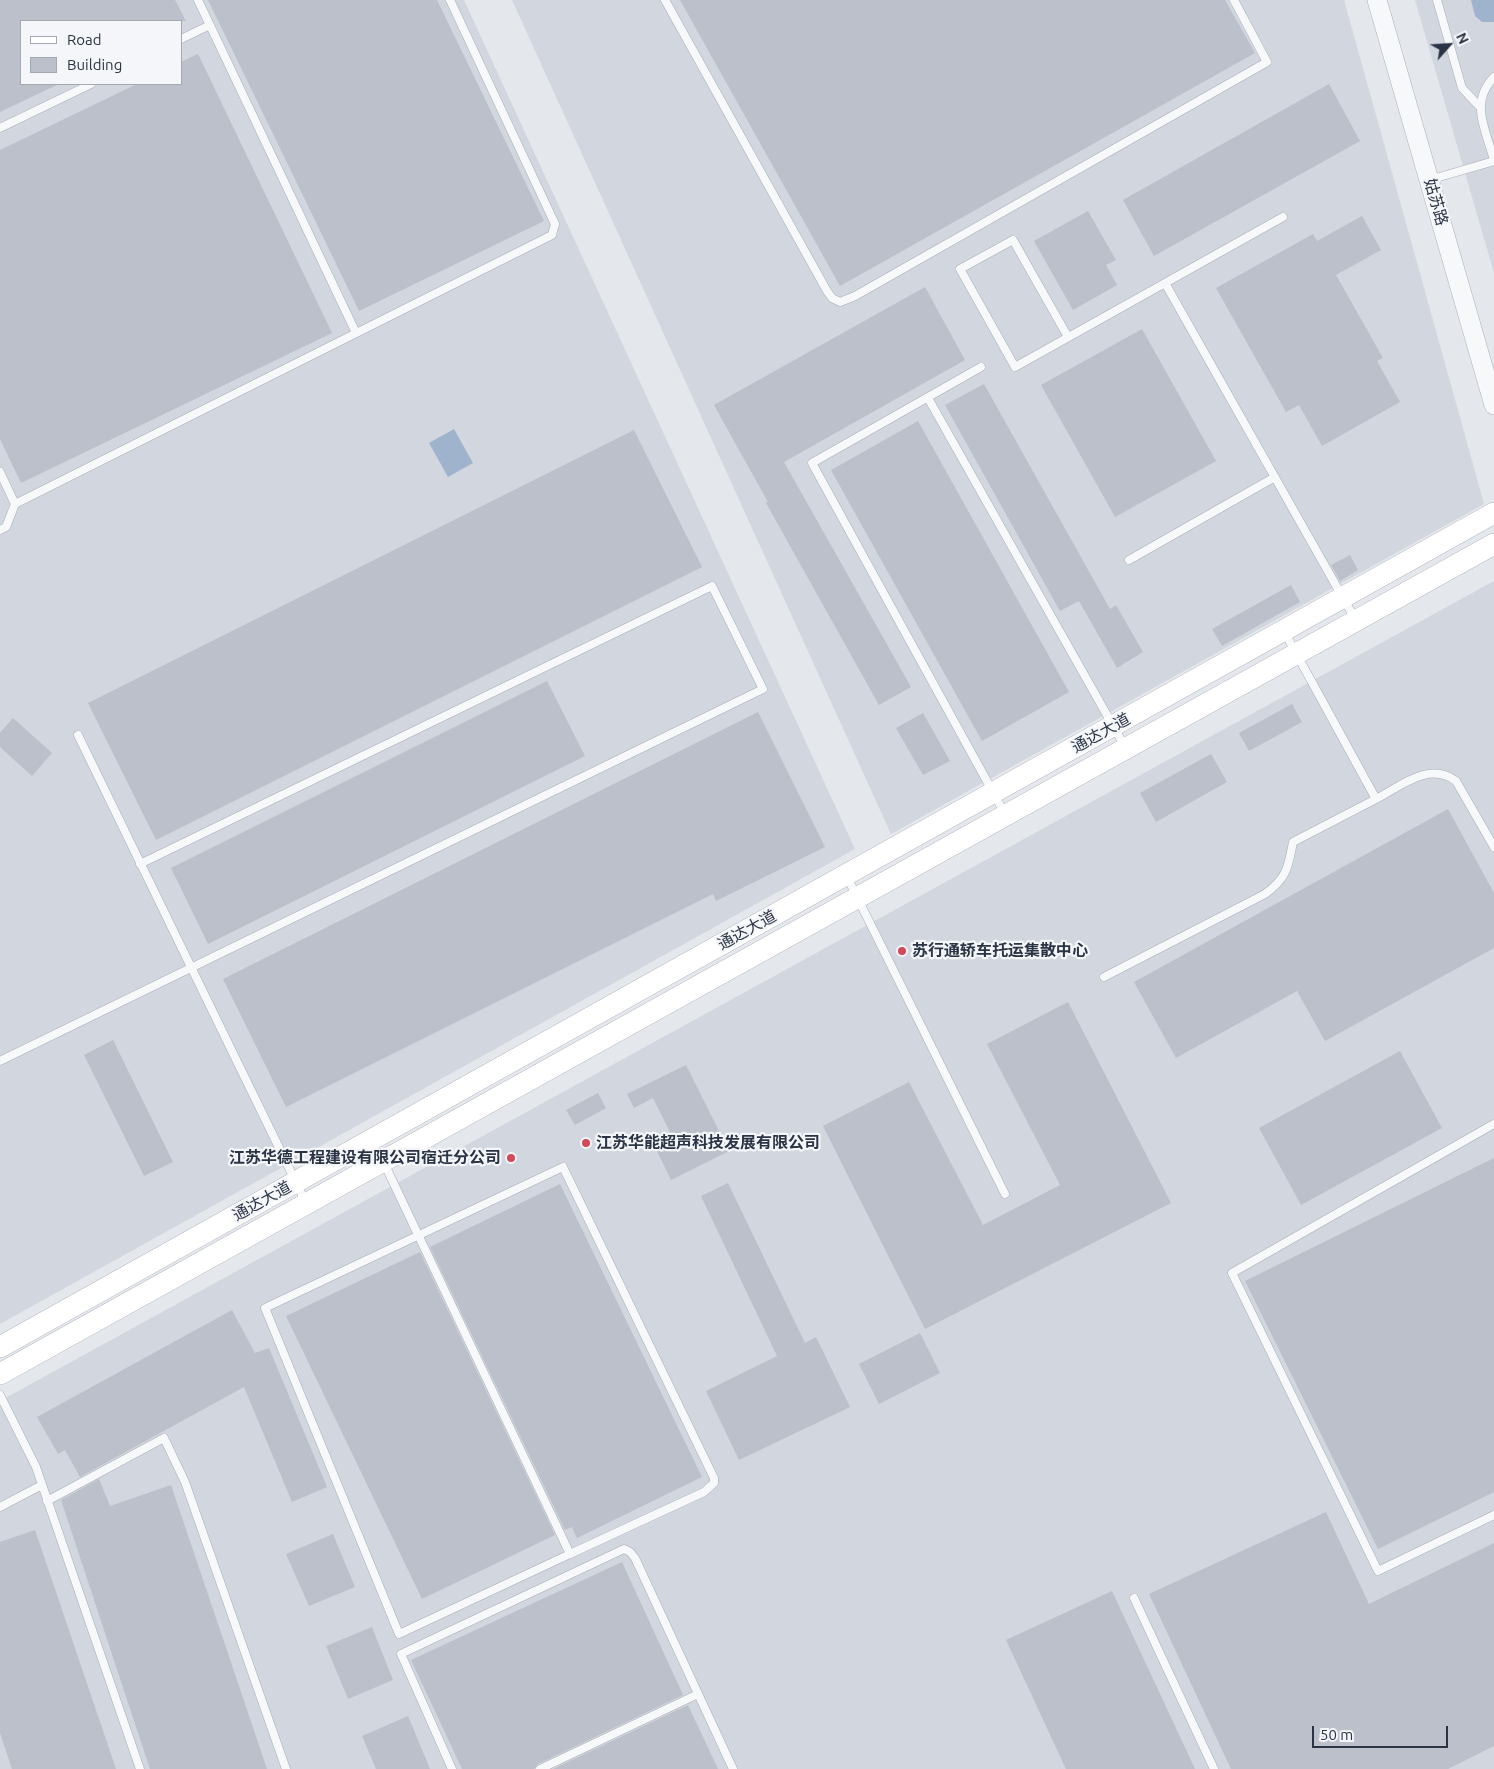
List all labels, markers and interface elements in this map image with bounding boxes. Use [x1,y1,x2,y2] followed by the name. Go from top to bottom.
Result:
[20,20,182,85] legend
[1424,20,1474,70] north arrow
[1453,30,1472,47] text: N
[67,31,102,48] text: Road
[67,56,122,73] text: Building
[1420,176,1452,228] street label: 姑苏路
[1068,709,1134,757] street label: 通达大道
[714,906,780,954] street label: 通达大道
[912,941,1088,961] place label: 苏行通轿车托运集散中心
[896,945,908,957] marker: 苏行通轿车托运集散中心
[596,1133,820,1153] place label: 江苏华能超声科技发展有限公司
[580,1137,592,1149] marker: 江苏华能超声科技发展有限公司
[229,1148,501,1168] place label: 江苏华德工程建设有限公司宿迁分公司
[505,1152,517,1164] marker: 江苏华德工程建设有限公司宿迁分公司
[229,1177,295,1225] street label: 通达大道
[1314,1716,1450,1748] scale bar
[1320,1726,1353,1743] text: 50 m

